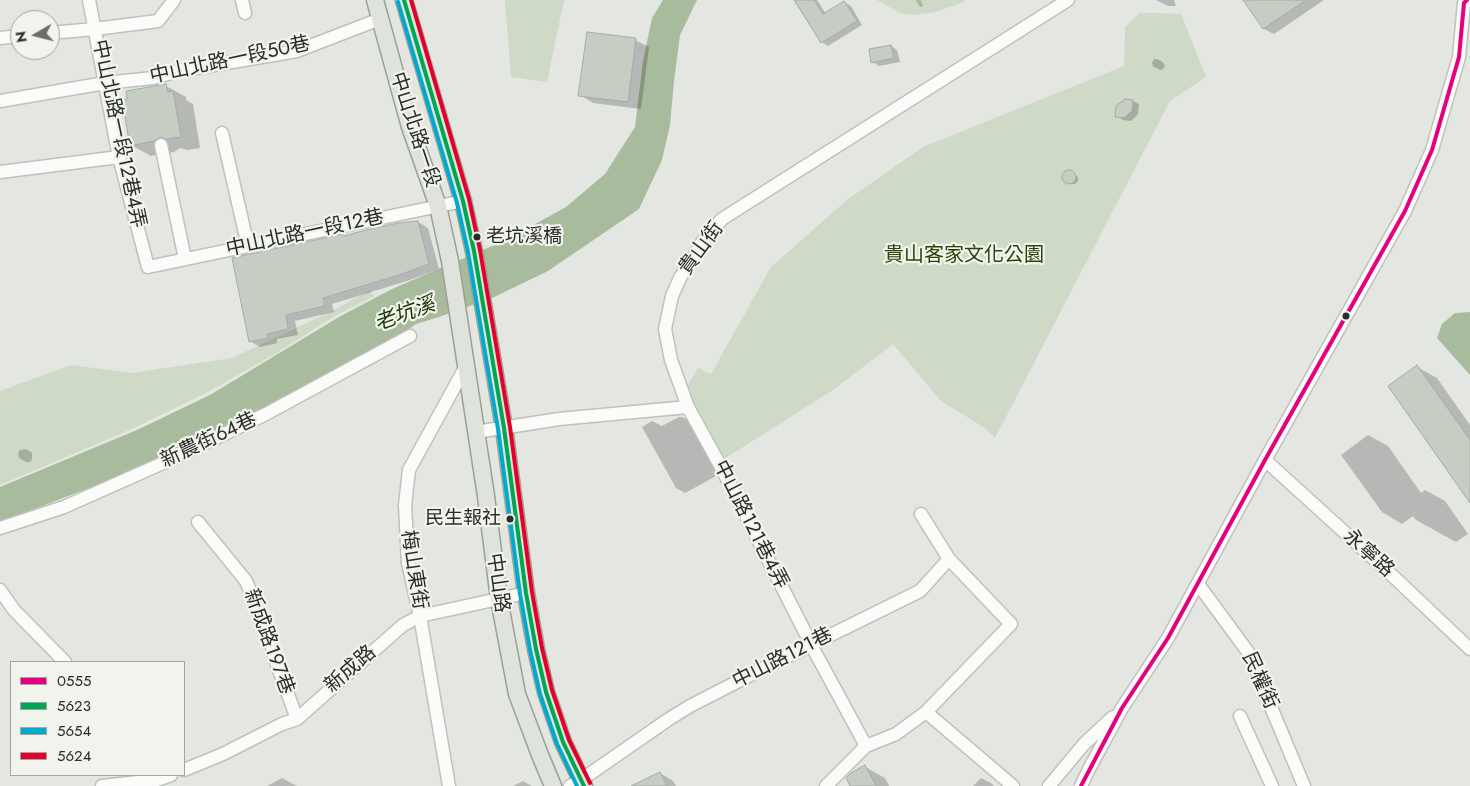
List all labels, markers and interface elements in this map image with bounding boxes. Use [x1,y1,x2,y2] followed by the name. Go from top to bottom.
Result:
[10,10,60,60] north arrow
[10,30,32,44] text: N
[148,32,312,90] street label: 中山北路一段50巷
[86,38,150,230] street label: 中山北路一段12巷4弄
[384,69,444,191] street label: 中山北路一段
[224,206,386,262] street label: 中山北路一段12巷
[675,218,729,280] street label: 貴山街
[486,226,562,248] place label: 老坑溪橋
[472,232,482,242] marker: 老坑溪橋
[884,244,1044,268] park label: 貴山客家文化公園
[371,292,439,338] water label: 老坑溪
[1341,311,1351,321] unlabelled marker
[157,408,261,474] street label: 新農街64巷
[707,457,793,593] street label: 中山路121巷4弄
[425,508,501,530] place label: 民生報社
[505,514,515,524] marker: 民生報社
[1338,525,1398,583] street label: 永寧路
[395,529,431,611] street label: 梅山東街
[481,552,513,614] street label: 中山路
[238,586,298,698] street label: 新成路197巷
[729,623,837,695] street label: 中山路121巷
[320,641,382,699] street label: 新成路
[1236,649,1282,713] street label: 民權街
[10,661,185,776] legend
[57,670,91,692] text: 0555
[57,695,91,717] text: 5623
[57,720,91,742] text: 5654
[57,745,91,767] text: 5624

